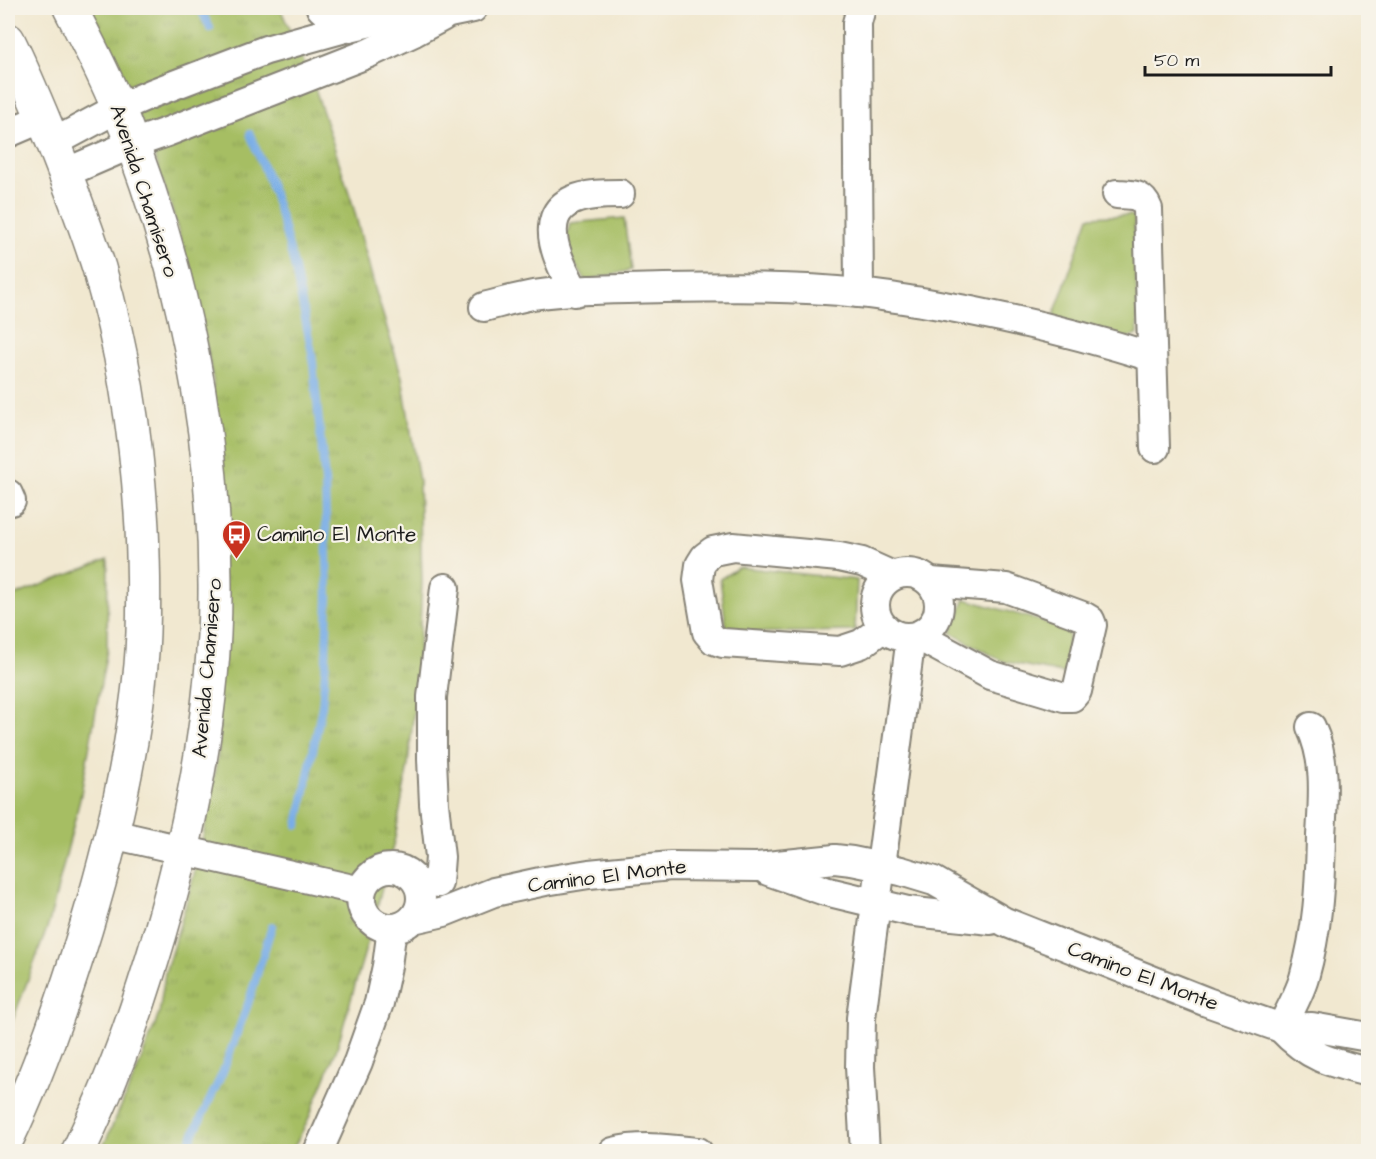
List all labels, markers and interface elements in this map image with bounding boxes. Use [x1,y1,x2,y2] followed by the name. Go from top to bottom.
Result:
[1145,39,1331,77] scale bar
[1154,48,1199,73] text: 50 m
[102,101,186,281] street label: Avenida Chamisero
[220,518,252,560] bus stop icon: Camino El Monte
[257,520,416,549] place label: Camino El Monte
[185,577,229,759] street label: Avenida Chamisero
[526,852,688,900] street label: Camino El Monte
[1063,934,1223,1018] street label: Camino El Monte

